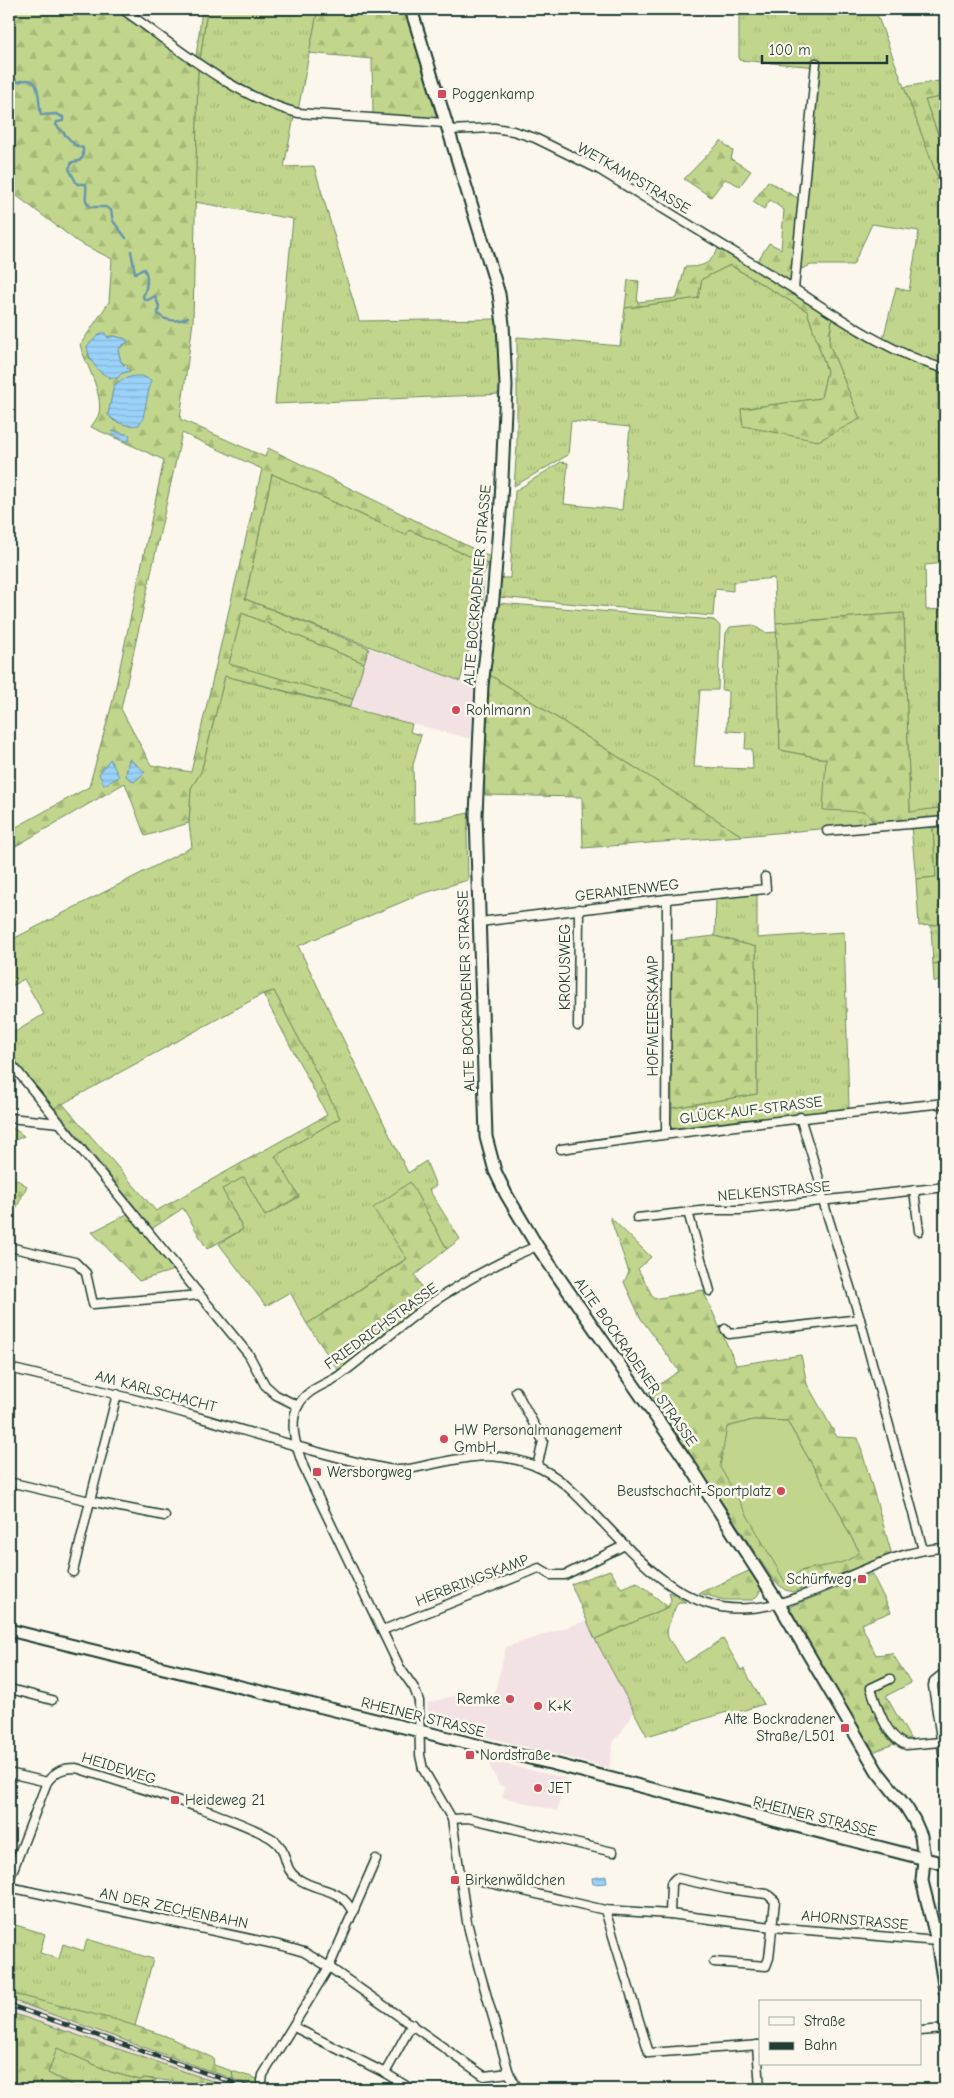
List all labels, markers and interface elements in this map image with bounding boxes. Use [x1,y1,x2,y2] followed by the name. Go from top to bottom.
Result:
[762,32,886,64] scale bar
[769,41,811,59] text: 100 m
[452,85,535,103] place label: Poggenkamp
[436,88,448,100] marker: Poggenkamp
[574,138,694,218] street label: WETKAMPSTRASSE
[459,484,495,686] street label: ALTE BOCKRADENER STRASSE
[466,701,531,719] place label: Rohlmann
[450,704,462,716] marker: Rohlmann
[574,875,680,905] street label: GERANIENWEG
[453,890,479,1092] street label: ALTE BOCKRADENER STRASSE
[556,923,574,1010] street label: KROKUSWEG
[644,955,662,1076] street label: HOFMEIERSKAMP
[678,1092,824,1128] street label: GLÜCK-AUF-STRASSE
[717,1177,831,1205] street label: NELKENSTRASSE
[571,1274,701,1450] street label: ALTE BOCKRADENER STRASSE
[321,1279,441,1373] street label: FRIEDRICHSTRASSE
[93,1366,219,1416] street label: AM KARLSCHACHT
[454,1421,622,1456] place label: HW Personalmanagement GmbH
[438,1433,450,1445] marker: HW Personalmanagement GmbH
[327,1463,412,1481] place label: Wersborgweg
[311,1466,323,1478] marker: Wersborgweg
[617,1482,771,1500] place label: Beustschacht-Sportplatz
[775,1485,787,1497] marker: Beustschacht-Sportplatz
[413,1550,532,1610] street label: HERBRINGSKAMP
[786,1570,852,1588] place label: Schürfweg
[856,1573,868,1585] marker: Schürfweg
[457,1690,500,1708] place label: Remke
[359,1693,487,1741] street label: RHEINER STRASSE
[504,1693,516,1705] marker: Remke
[548,1697,572,1715] place label: K+K
[532,1700,544,1712] marker: K+K
[724,1710,835,1745] place label: Alte Bockradener Straße/L501
[839,1722,851,1734] marker: Alte Bockradener Straße/L501
[480,1746,551,1764] place label: Nordstraße
[80,1748,159,1788] street label: HEIDEWEG
[464,1749,476,1761] marker: Nordstraße
[548,1779,572,1797] place label: JET
[532,1782,544,1794] marker: JET
[185,1791,265,1809] place label: Heideweg 21
[751,1792,879,1840] street label: RHEINER STRASSE
[169,1794,181,1806] marker: Heideweg 21
[465,1871,565,1889] place label: Birkenwäldchen
[449,1874,461,1886] marker: Birkenwäldchen
[98,1883,250,1933] street label: AN DER ZECHENBAHN
[801,1906,909,1934] street label: AHORNSTRASSE
[759,2000,922,2066] legend
[804,2012,846,2030] text: Straße
[804,2036,837,2054] text: Bahn

